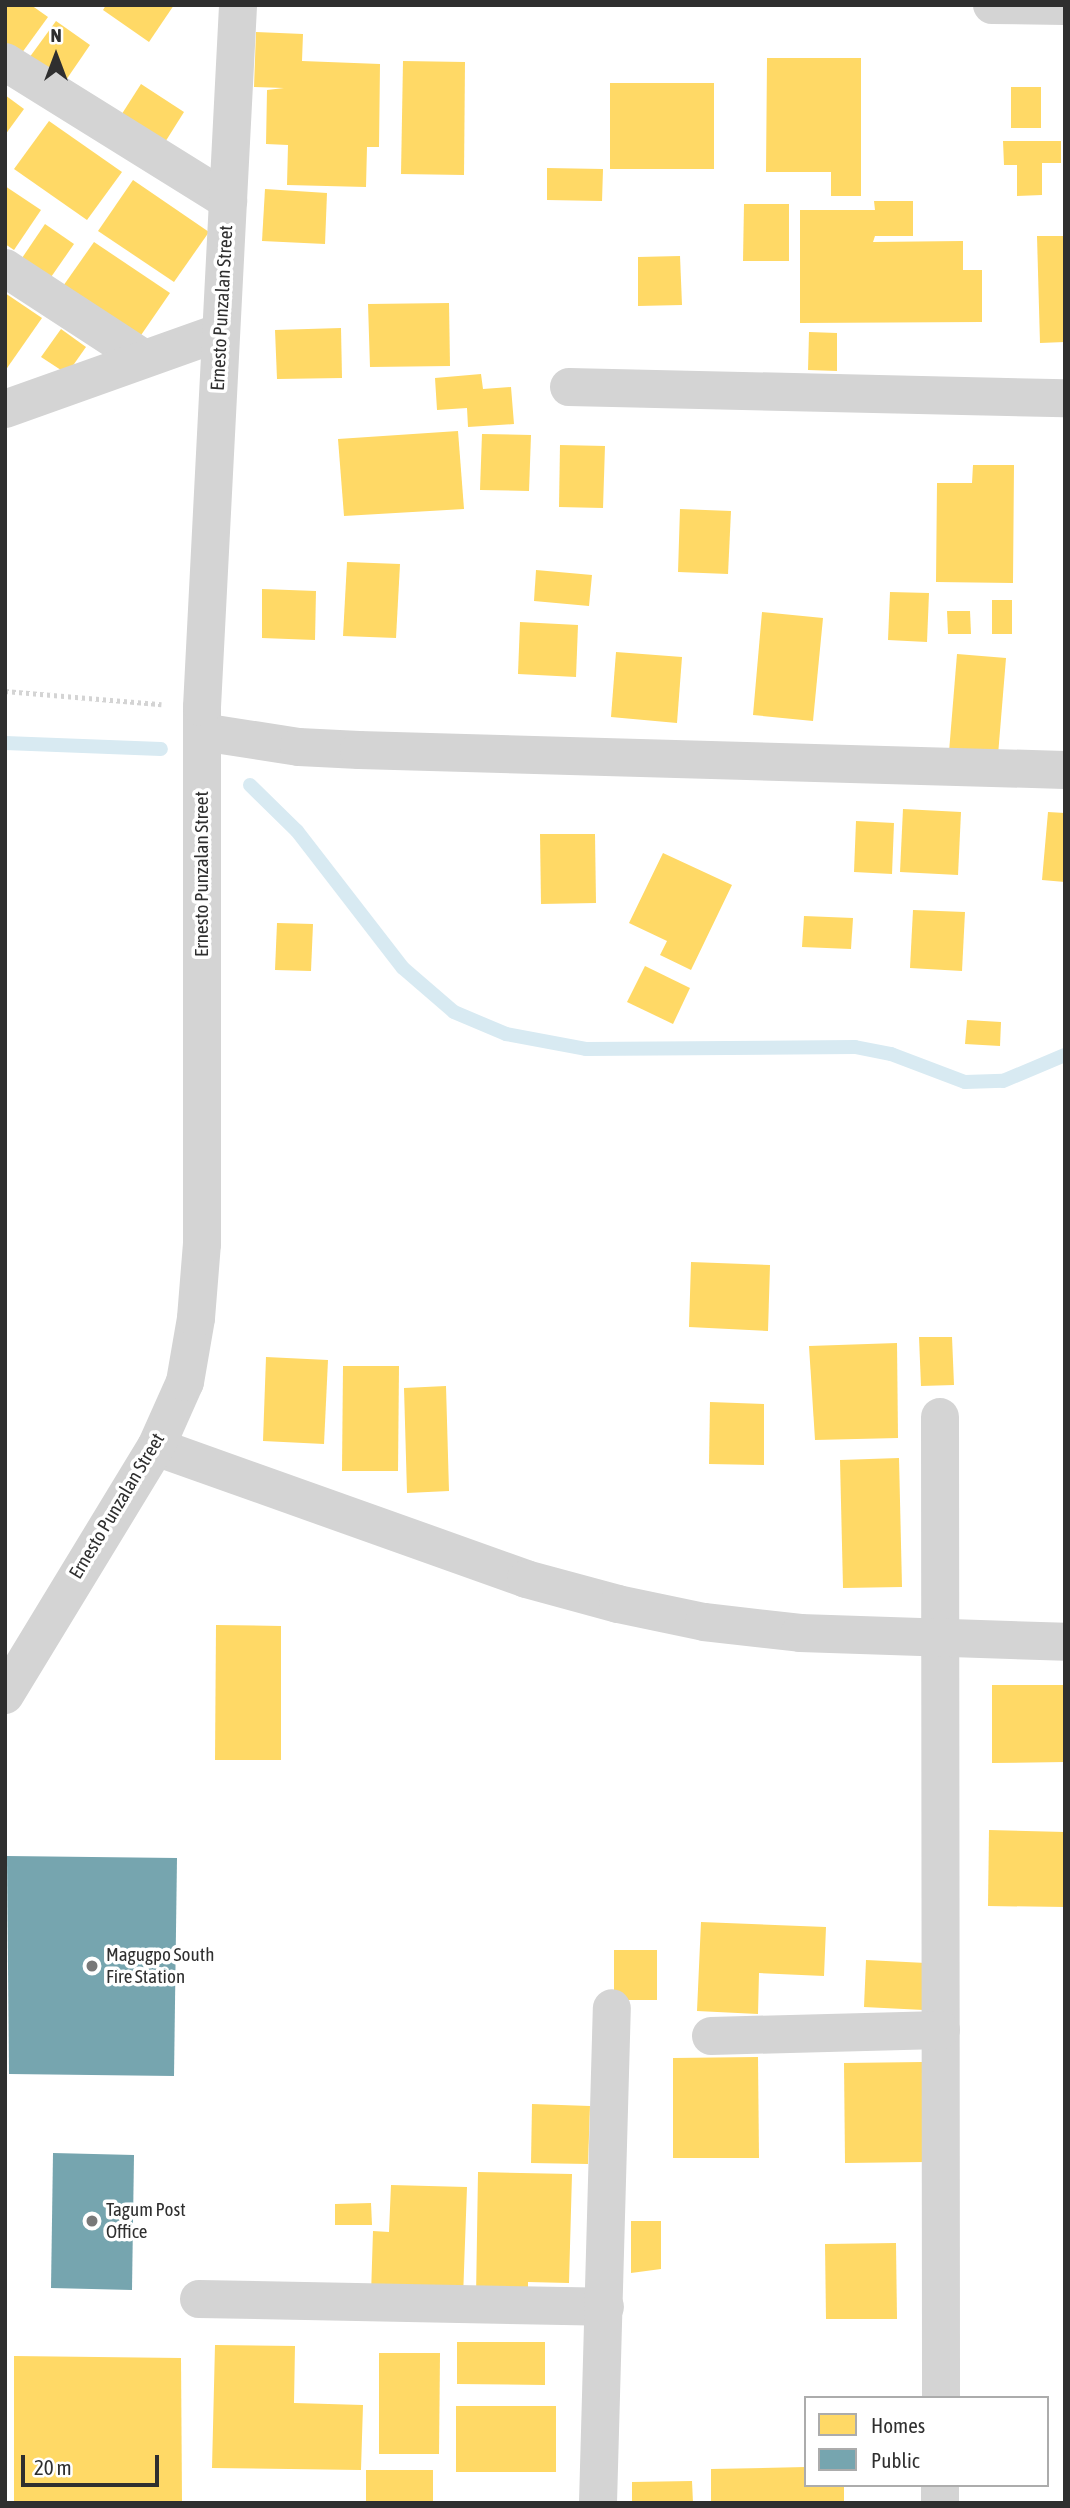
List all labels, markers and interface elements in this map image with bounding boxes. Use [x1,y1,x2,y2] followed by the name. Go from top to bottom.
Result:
[21,21,91,91] north arrow
[50,24,62,46] text: N
[206,225,238,391] street label: Ernesto Punzalan Street
[191,791,213,957] street label: Ernesto Punzalan Street
[65,1429,169,1583] street label: Ernesto Punzalan Street
[106,1944,214,1988] place label: Magugpo South Fire Station
[84,1958,100,1974] marker: Magugpo South Fire Station
[106,2199,186,2243] place label: Tagum Post Office
[84,2213,100,2229] marker: Tagum Post Office
[804,2396,1049,2487] legend
[871,2413,925,2437] text: Homes
[24,2442,163,2486] scale bar
[871,2448,920,2472] text: Public
[34,2455,72,2479] text: 20 m

